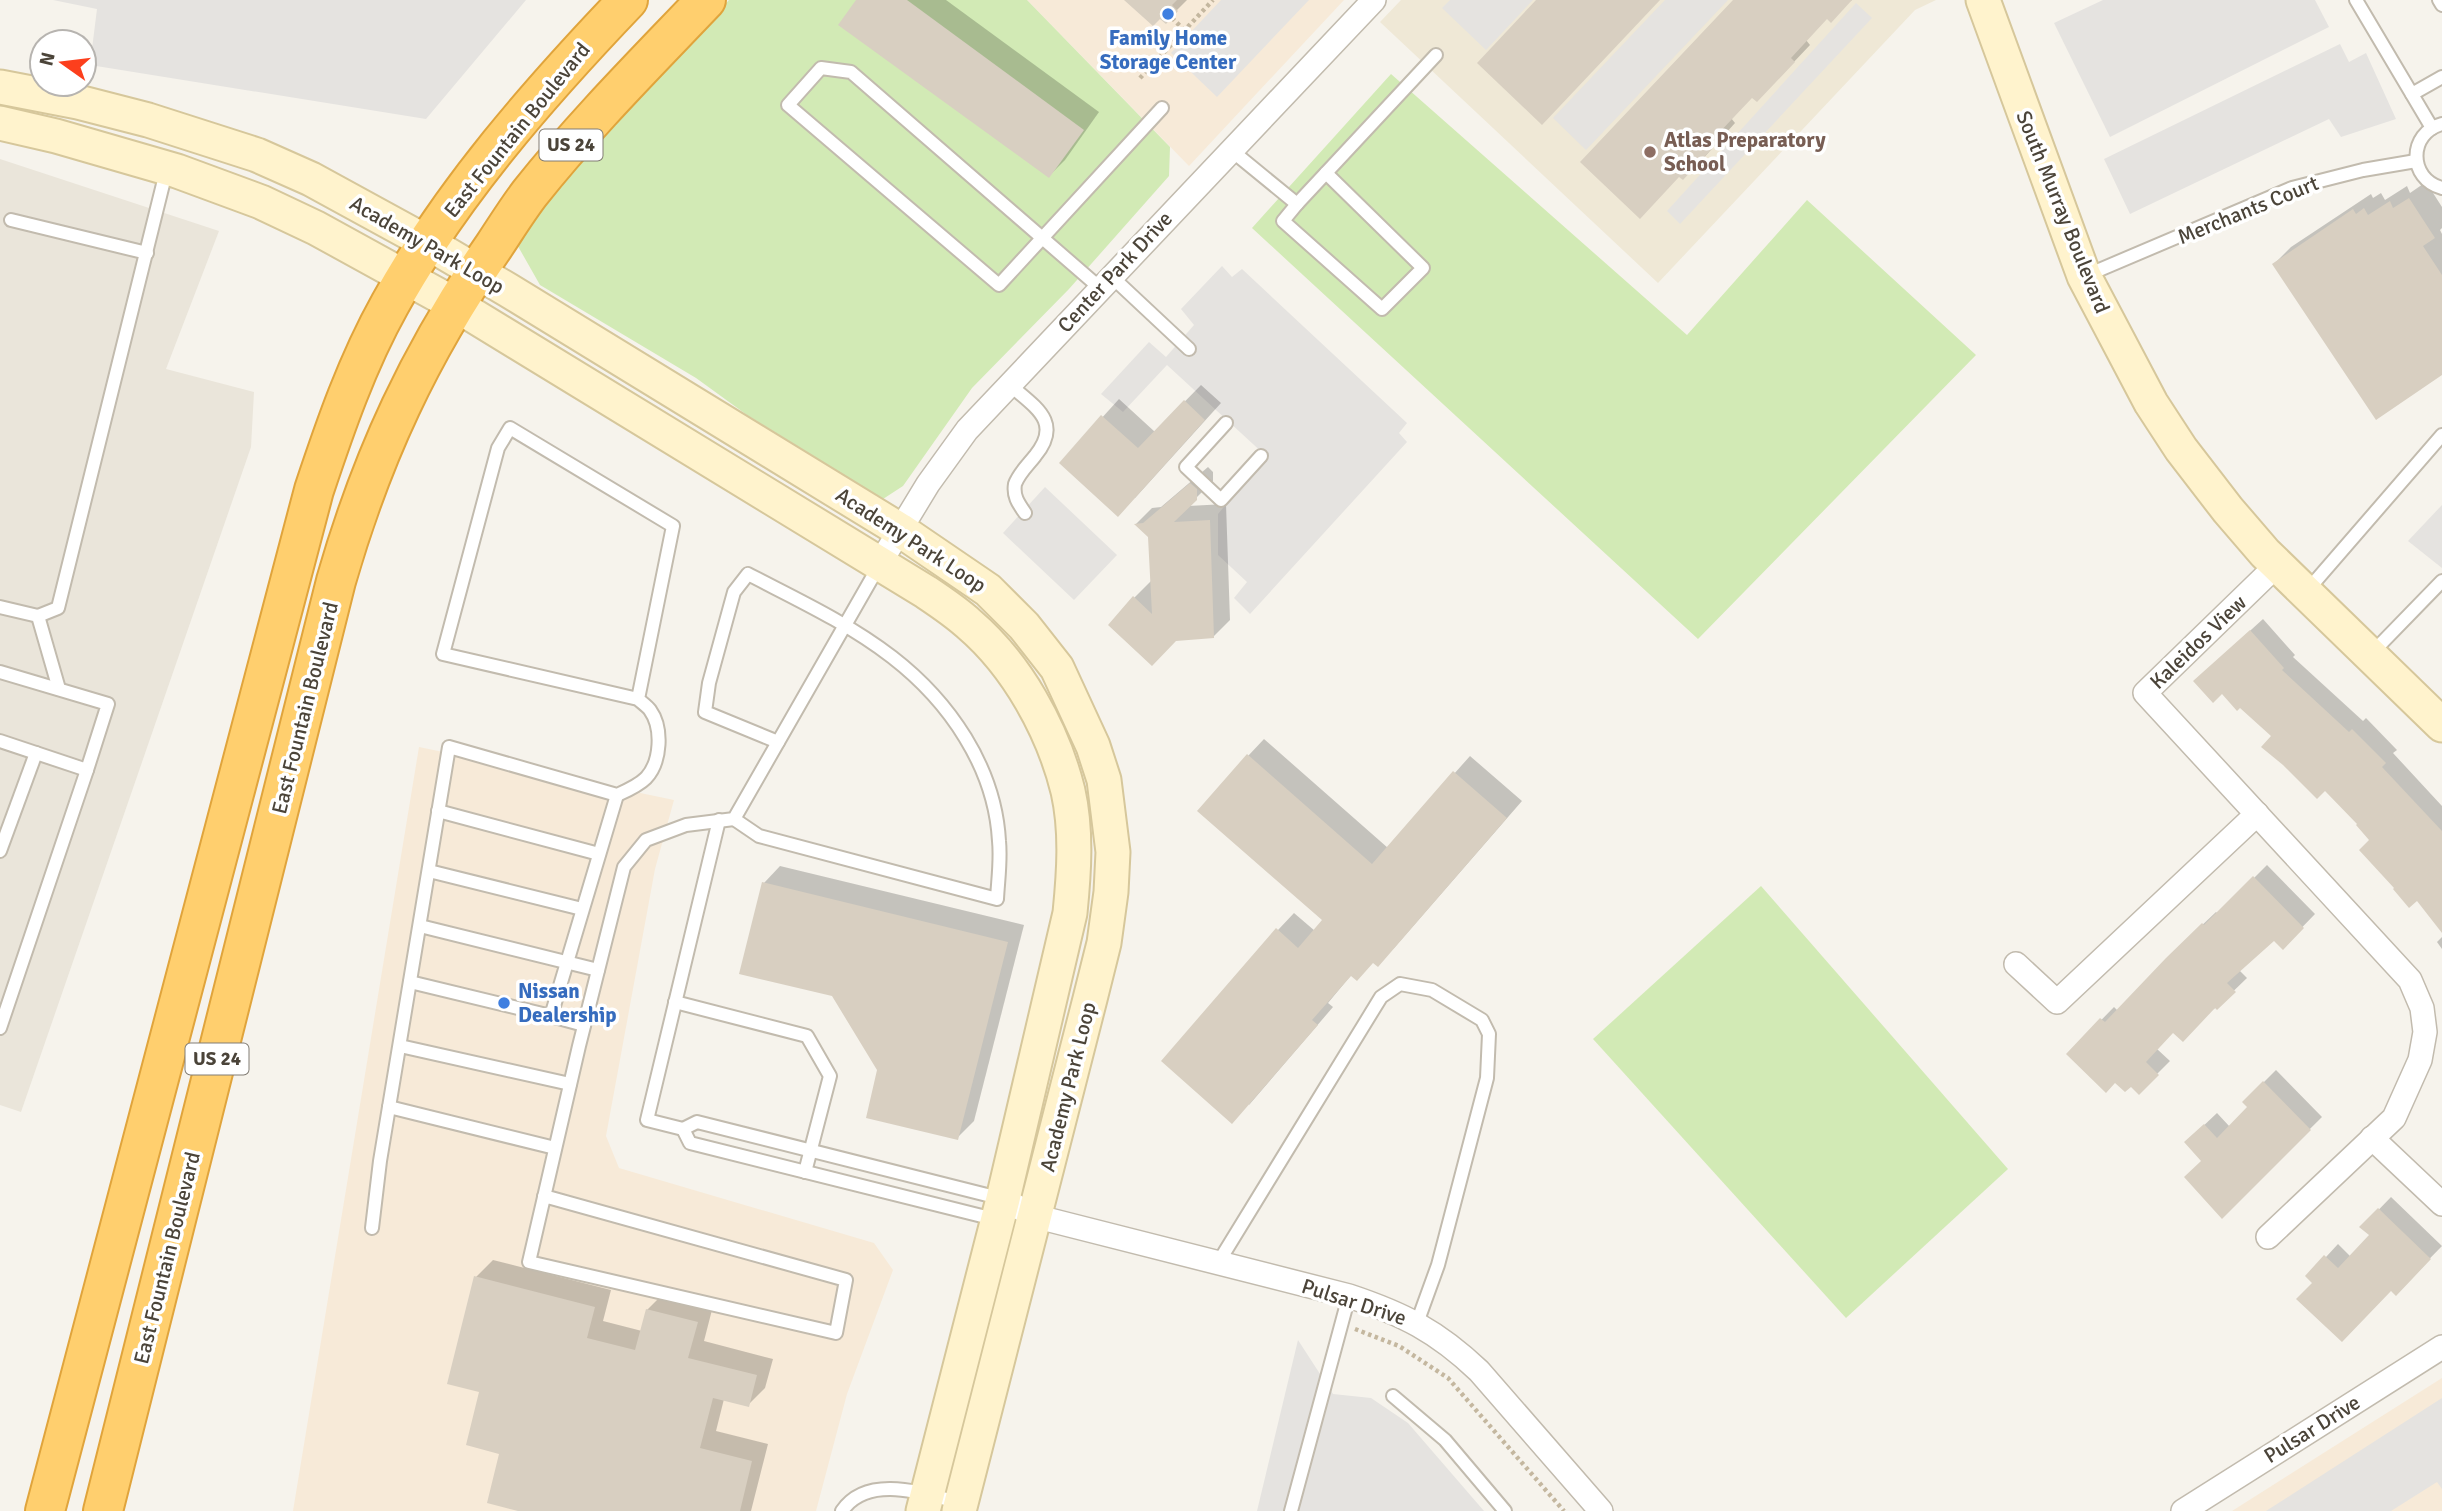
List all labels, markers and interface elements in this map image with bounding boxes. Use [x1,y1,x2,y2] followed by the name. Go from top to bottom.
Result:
[1160,6,1176,22] marker: Family Home Storage Center
[1100,25,1237,75] place label: Family Home Storage Center
[28,28,98,98] north arrow
[438,37,596,223] street label: East Fountain Boulevard
[34,50,61,68] text: N
[2010,107,2116,317] street label: South Murray Boulevard
[1664,127,1826,177] place label: Atlas Preparatory School
[540,130,602,160] road number: US 24
[1642,144,1658,160] marker: Atlas Preparatory School
[2174,170,2322,250] street label: Merchants Court
[345,190,509,300] street label: Academy Park Loop
[1052,206,1178,338] street label: Center Park Drive
[831,482,991,598] street label: Academy Park Loop
[2144,589,2252,695] street label: Kaleidos View
[266,599,344,817] street label: East Fountain Boulevard
[518,978,617,1028] place label: Nissan Dealership
[496,995,512,1011] marker: Nissan Dealership
[1034,999,1102,1175] street label: Academy Park Loop
[186,1044,248,1074] road number: US 24
[128,1149,206,1367] street label: East Fountain Boulevard
[1298,1273,1410,1331] street label: Pulsar Drive
[2259,1389,2365,1469] street label: Pulsar Drive

